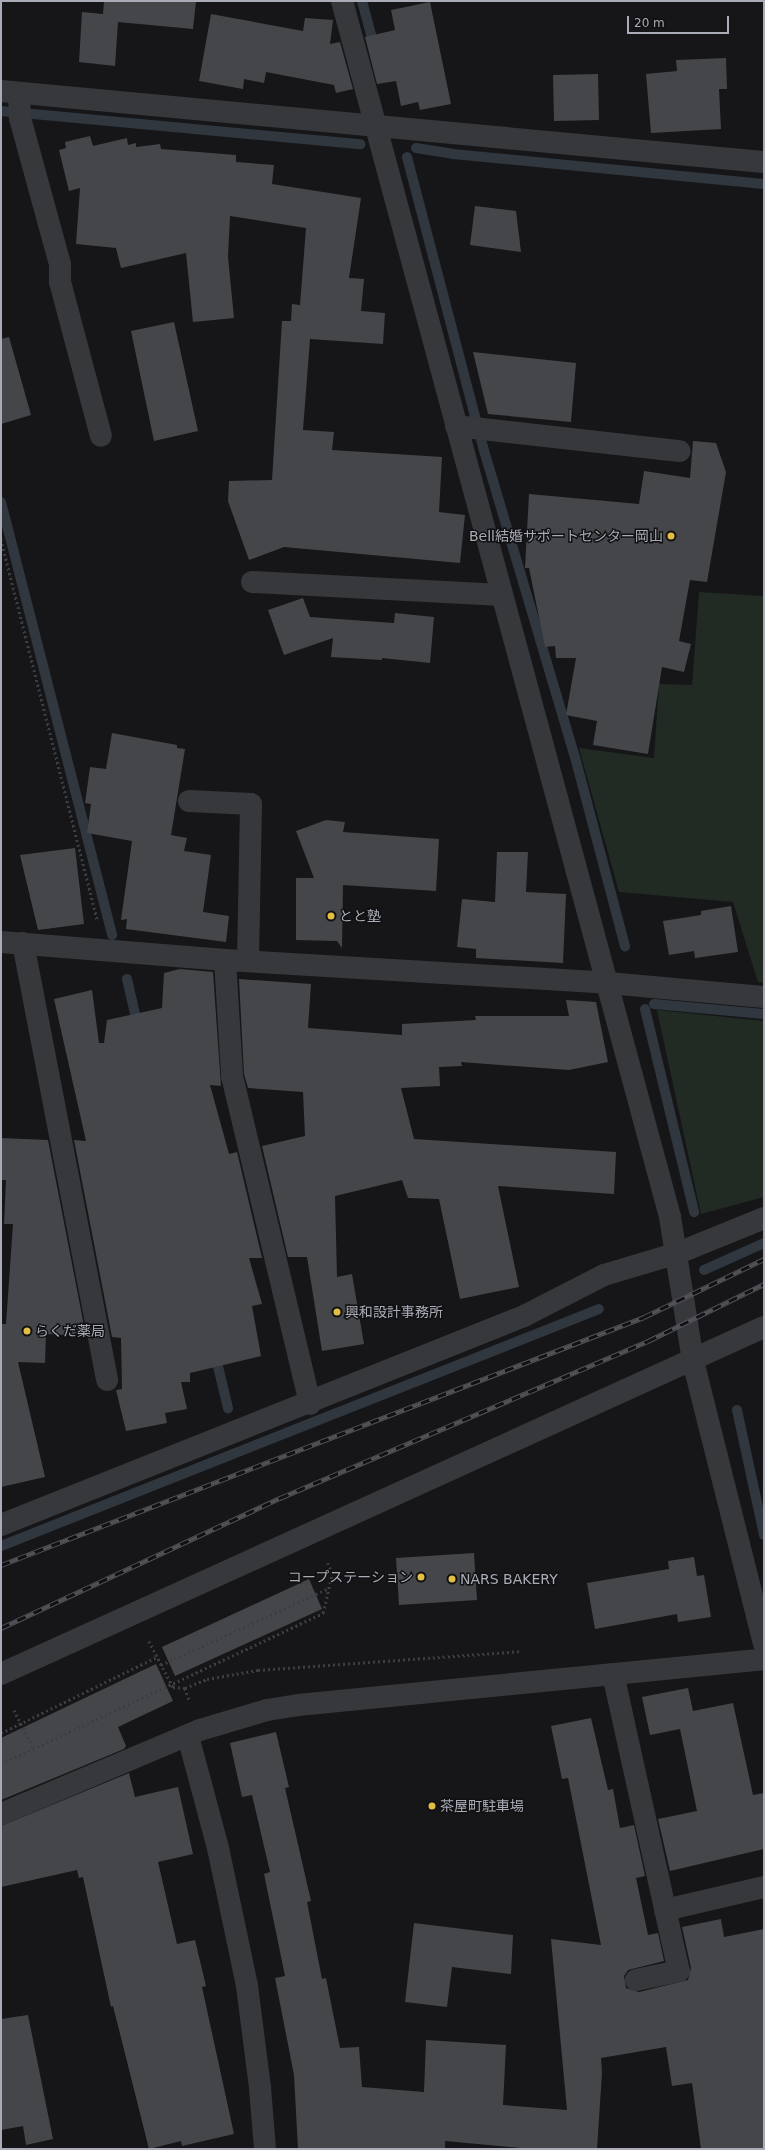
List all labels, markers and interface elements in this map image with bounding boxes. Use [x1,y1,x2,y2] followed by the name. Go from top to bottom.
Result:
[629,8,731,34] scale bar
[634,16,665,30] text: 20 m
[469,528,663,544] place label: Bell結婚サポートセンター岡山
[666,531,676,541] marker: Bell結婚サポートセンター岡山
[339,908,381,924] place label: とと塾
[326,911,336,921] marker: とと塾
[345,1304,443,1320] place label: 興和設計事務所
[332,1307,342,1317] marker: 興和設計事務所
[35,1323,105,1339] place label: らくだ薬局
[22,1326,32,1336] marker: らくだ薬局
[287,1569,413,1585] place label: コープステーション
[460,1571,558,1587] place label: NARS BAKERY
[416,1572,426,1582] marker: コープステーション
[447,1574,457,1584] marker: NARS BAKERY
[440,1798,524,1814] place label: 茶屋町駐車場
[427,1801,437,1811] marker: 茶屋町駐車場

